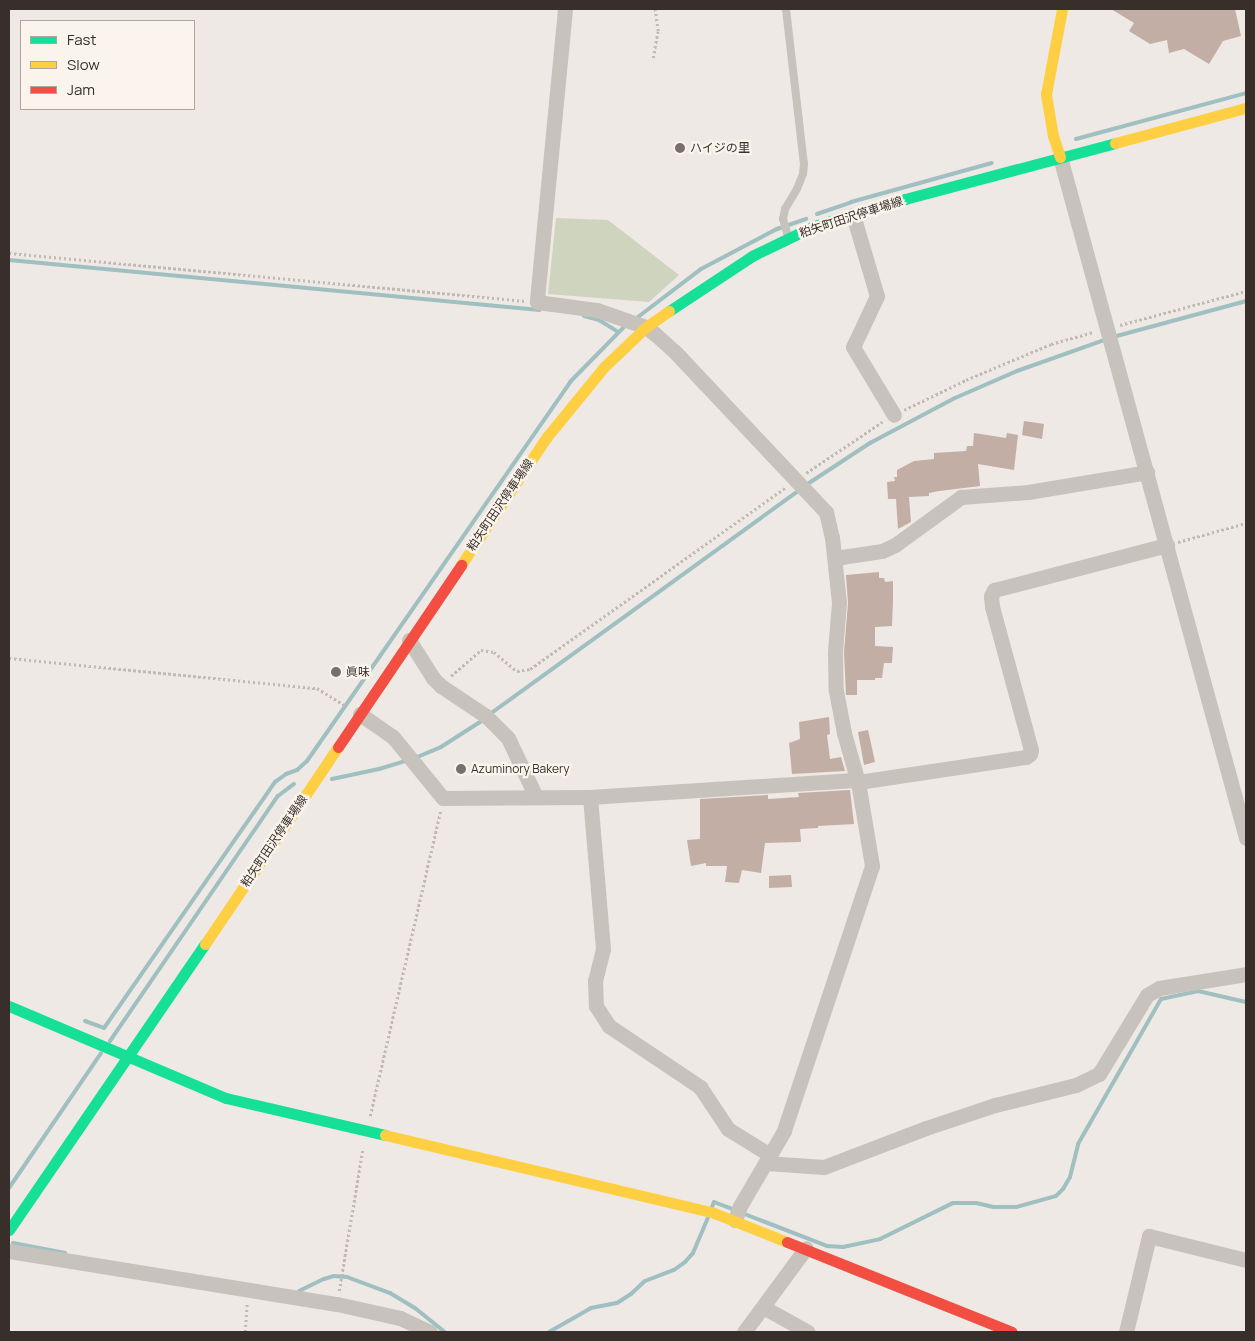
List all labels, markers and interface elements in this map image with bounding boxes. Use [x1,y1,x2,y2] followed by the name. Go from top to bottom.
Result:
[20,20,195,110] legend
[67,29,96,50] text: Fast
[67,54,100,75] text: Slow
[67,79,95,100] text: Jam
[690,141,750,155] place label: ハイジの里
[674,142,686,154] marker: ハイジの里
[797,193,905,241] street label: 粕矢町田沢停車場線
[464,456,536,554] street label: 粕矢町田沢停車場線
[346,665,370,679] place label: 眞味
[330,666,342,678] marker: 眞味
[471,762,570,776] place label: Azuminory Bakery
[455,763,467,775] marker: Azuminory Bakery
[238,792,310,890] street label: 粕矢町田沢停車場線

